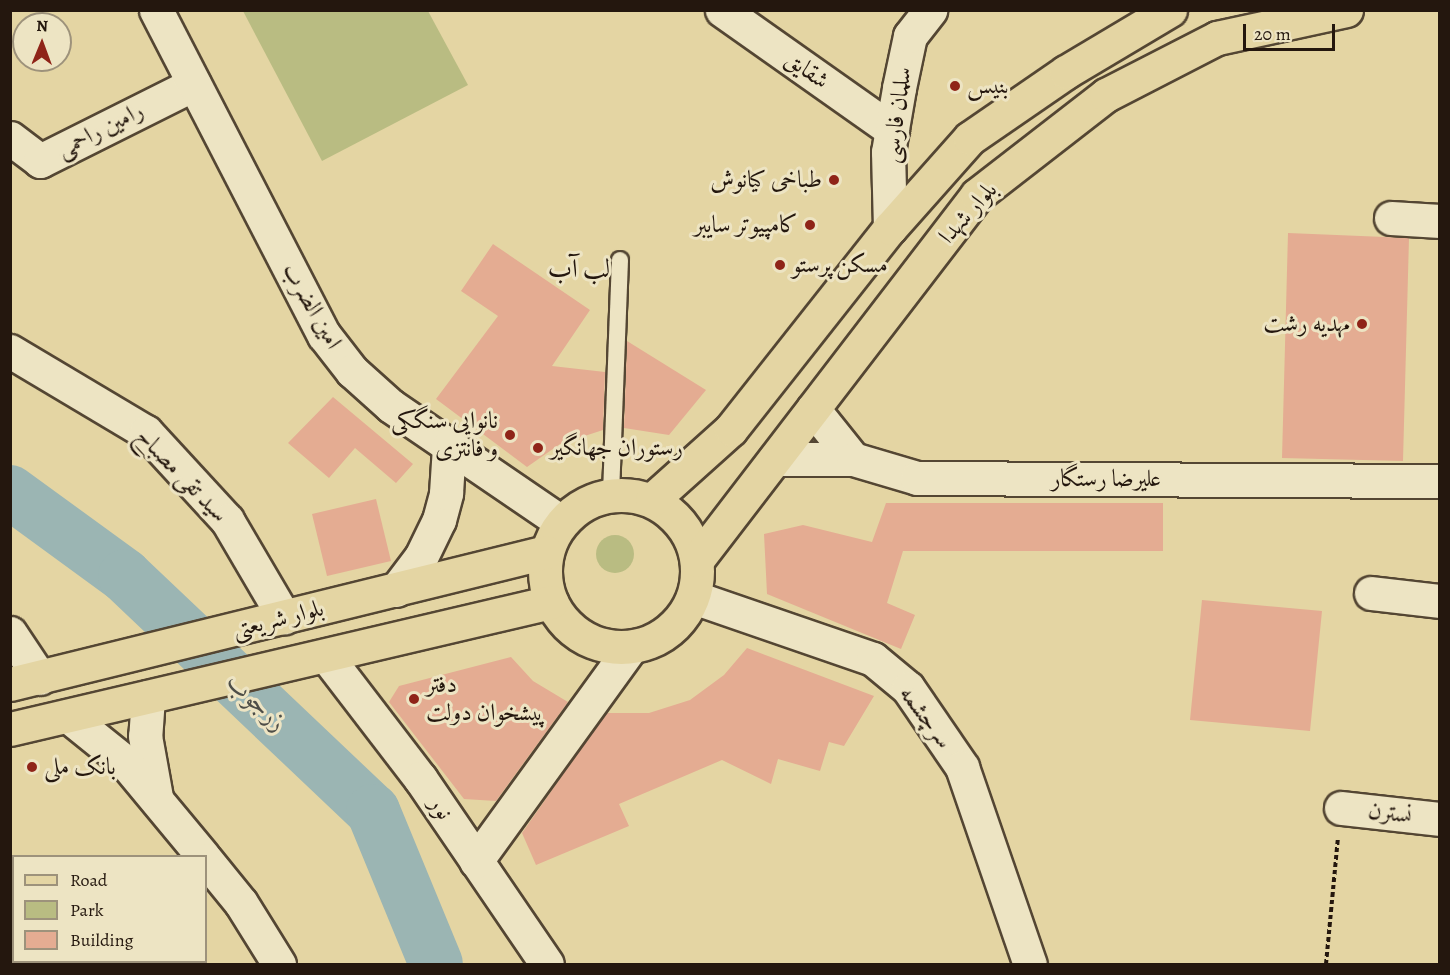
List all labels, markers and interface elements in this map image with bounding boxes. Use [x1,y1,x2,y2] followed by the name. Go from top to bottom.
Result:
[12,12,72,72] north arrow
[1246,12,1338,50] scale bar
[36,15,48,37] text: N
[1254,22,1291,46] text: 20 m
[779,45,835,95] street label: شقایق
[876,65,918,165] street label: سلمان فارسی
[967,72,1009,100] place label: بنیس
[948,79,962,93] marker: بنیس
[52,96,148,164] street label: رامین راحمی
[710,166,822,194] place label: طباخی کیانوش
[827,173,841,187] marker: طباخی کیانوش
[933,176,1003,250] street label: بلوار شهدا
[694,211,798,239] place label: کامپیوتر سایبر
[803,218,817,232] marker: کامپیوتر سایبر
[792,251,888,279] place label: مسکن پرستو
[548,253,610,285] district label: لب آب
[276,258,348,354] street label: امین الضرب
[773,258,787,272] marker: مسکن پرستو
[1263,310,1350,338] place label: مهدیه رشت
[1355,317,1369,331] marker: مهدیه رشت
[391,407,498,463] place label: نانوایی سنگکی و فانتزی
[130,422,234,528] street label: سید تقی مصباح
[503,428,517,442] marker: نانوایی سنگکی و فانتزی
[550,434,683,462] place label: رستوران جهانگیر
[531,441,545,455] marker: رستوران جهانگیر
[1051,465,1161,493] street label: علیرضا رستگار
[229,594,327,644] street label: بلوار شریعتی
[220,666,294,738] water label: زرجوب
[426,671,545,727] place label: دفتر پیشخوان دولت
[893,680,959,754] street label: سرچشمه
[407,692,421,706] marker: دفتر پیشخوان دولت
[44,753,116,781] place label: بانک ملی
[25,760,39,774] marker: بانک ملی
[423,791,459,825] street label: نور
[1366,796,1414,830] street label: نسترن
[12,855,207,963] legend
[70,868,107,892] text: Road
[70,898,104,922] text: Park
[70,928,134,952] text: Building

